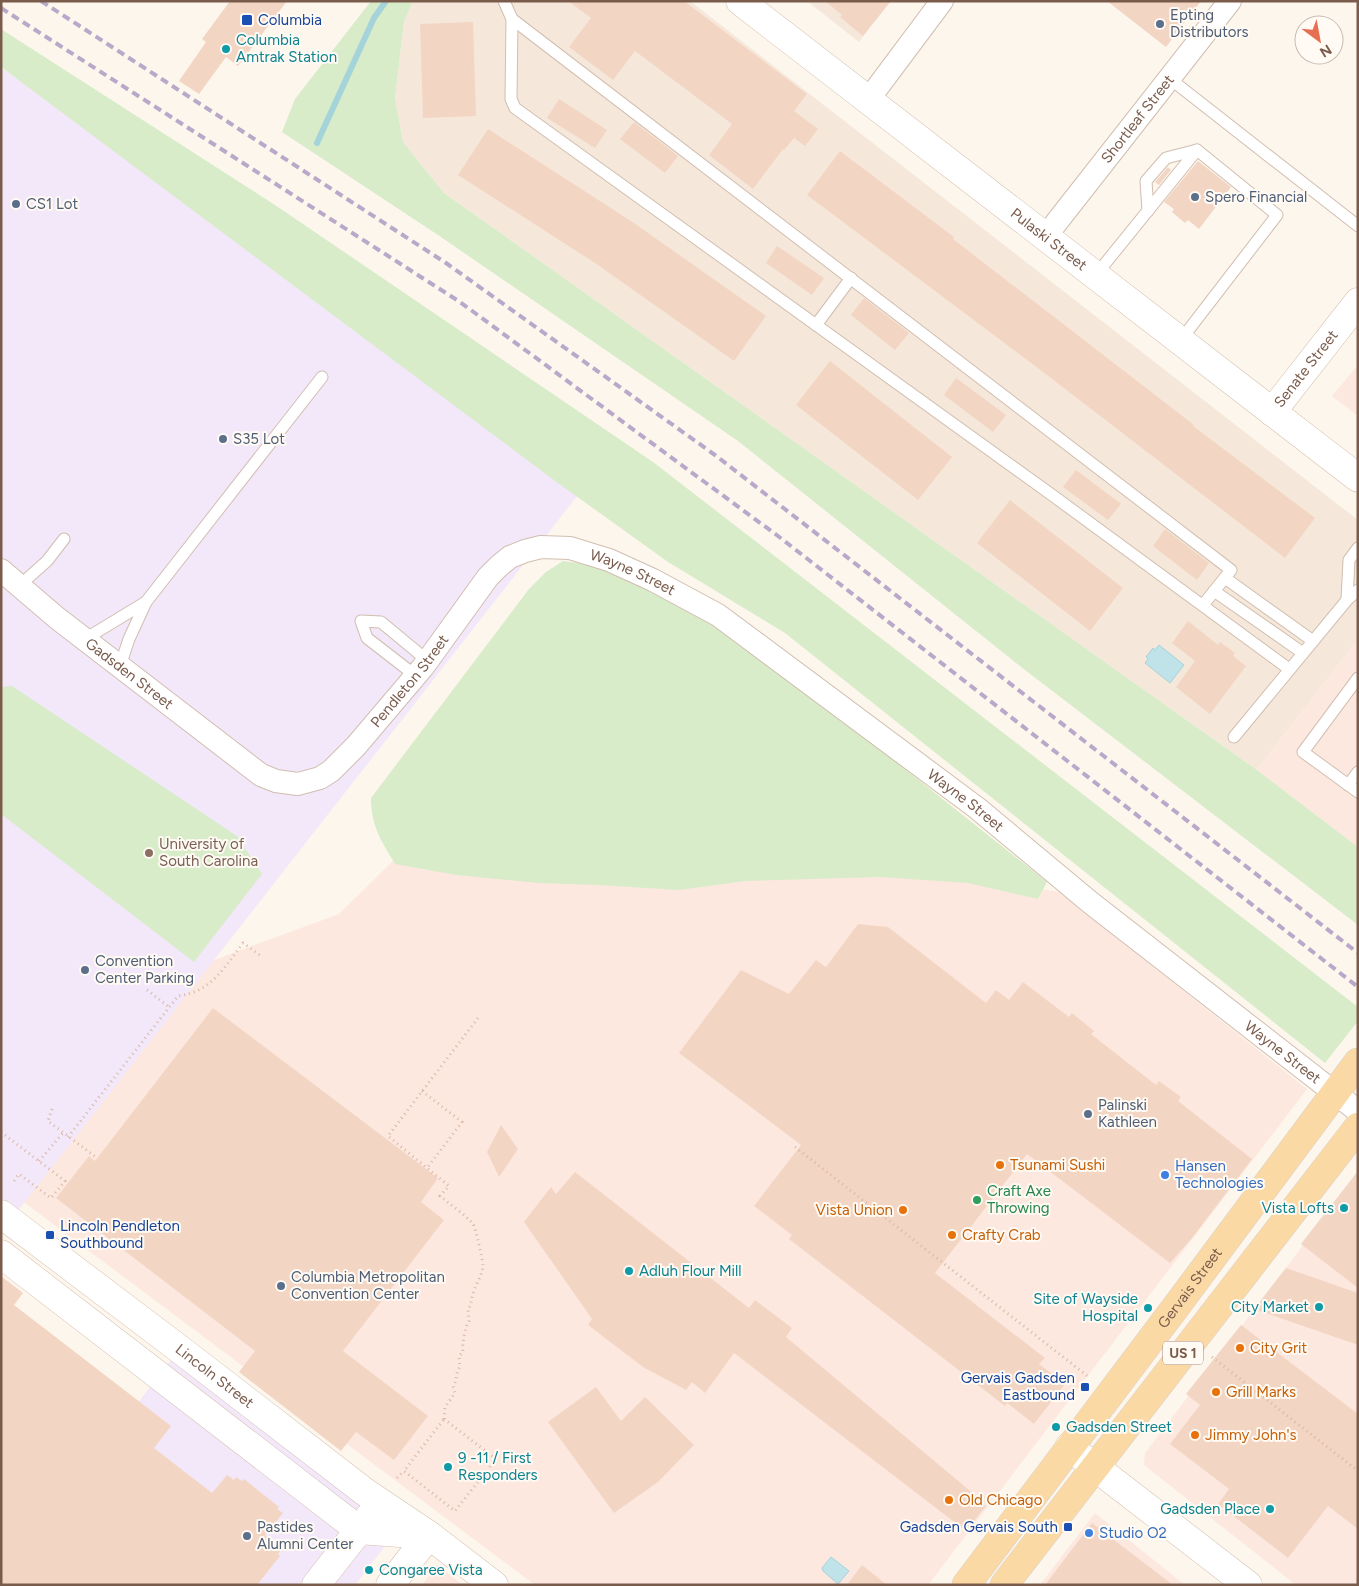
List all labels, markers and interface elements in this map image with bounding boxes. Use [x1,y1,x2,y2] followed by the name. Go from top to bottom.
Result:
[1170,6,1249,41] place label: Epting Distributors
[258,11,322,29] place label: Columbia
[240,13,254,27] marker: Columbia
[1294,15,1344,65] north arrow
[1154,18,1166,30] marker: Epting Distributors
[236,31,337,66] place label: Columbia Amtrak Station
[1317,41,1335,61] text: N
[220,43,232,55] marker: Columbia Amtrak Station
[1097,71,1178,167] street label: Shortleaf Street
[1205,188,1307,206] place label: Spero Financial
[1189,191,1201,203] marker: Spero Financial
[26,195,78,213] place label: CS1 Lot
[10,198,22,210] marker: CS1 Lot
[1007,204,1091,275] street label: Pulaski Street
[1270,326,1342,411] street label: Senate Street
[233,430,285,448] place label: S35 Lot
[217,433,229,445] marker: S35 Lot
[588,546,679,599] street label: Wayne Street
[367,631,453,731] street label: Pendleton Street
[82,634,177,713] street label: Gadsden Street
[924,765,1008,836] street label: Wayne Street
[159,835,258,870] place label: University of South Carolina
[143,847,155,859] marker: University of South Carolina
[95,952,194,987] place label: Convention Center Parking
[79,964,91,976] marker: Convention Center Parking
[1241,1017,1325,1088] street label: Wayne Street
[1098,1096,1157,1131] place label: Palinski Kathleen
[1082,1108,1094,1120] marker: Palinski Kathleen
[1010,1156,1105,1174] place label: Tsunami Sushi
[1175,1157,1264,1192] place label: Hansen Technologies
[994,1159,1006,1171] marker: Tsunami Sushi
[1159,1169,1171,1181] marker: Hansen Technologies
[987,1182,1051,1217] place label: Craft Axe Throwing
[971,1194,983,1206] marker: Craft Axe Throwing
[1261,1199,1334,1217] place label: Vista Lofts
[816,1201,893,1219] place label: Vista Union
[1338,1202,1350,1214] marker: Vista Lofts
[897,1204,909,1216] marker: Vista Union
[60,1217,180,1252] place label: Lincoln Pendleton Southbound
[962,1226,1041,1244] place label: Crafty Crab
[44,1229,56,1241] marker: Lincoln Pendleton Southbound
[946,1229,958,1241] marker: Crafty Crab
[1154,1244,1226,1332] street label: Gervais Street
[639,1262,742,1280] place label: Adluh Flour Mill
[623,1265,635,1277] marker: Adluh Flour Mill
[291,1268,445,1303] place label: Columbia Metropolitan Convention Center
[275,1280,287,1292] marker: Columbia Metropolitan Convention Center
[1033,1290,1138,1325] place label: Site of Wayside Hospital
[1231,1298,1309,1316] place label: City Market
[1313,1301,1325,1313] marker: City Market
[1142,1302,1154,1314] marker: Site of Wayside Hospital
[1250,1339,1308,1357] place label: City Grit
[172,1340,257,1412] street label: Lincoln Street
[1163,1342,1203,1365] road number: US 1
[1234,1342,1246,1354] marker: City Grit
[961,1369,1075,1404] place label: Gervais Gadsden Eastbound
[1079,1381,1091,1393] marker: Gervais Gadsden Eastbound
[1226,1383,1296,1401] place label: Grill Marks
[1210,1386,1222,1398] marker: Grill Marks
[1066,1418,1172,1436] place label: Gadsden Street
[1050,1421,1062,1433] marker: Gadsden Street
[1205,1426,1296,1444] place label: Jimmy John's
[1189,1429,1201,1441] marker: Jimmy John's
[458,1449,538,1484] place label: 9 -11 / First Responders
[442,1461,454,1473] marker: 9 -11 / First Responders
[959,1491,1043,1509] place label: Old Chicago
[943,1494,955,1506] marker: Old Chicago
[1160,1500,1260,1518] place label: Gadsden Place
[1264,1503,1276,1515] marker: Gadsden Place
[257,1518,353,1553] place label: Pastides Alumni Center
[900,1518,1058,1536] place label: Gadsden Gervais South
[1062,1521,1074,1533] marker: Gadsden Gervais South
[1099,1524,1167,1542] place label: Studio O2
[1083,1527,1095,1539] marker: Studio O2
[241,1530,253,1542] marker: Pastides Alumni Center
[379,1561,483,1579] place label: Congaree Vista
[363,1564,375,1576] marker: Congaree Vista

